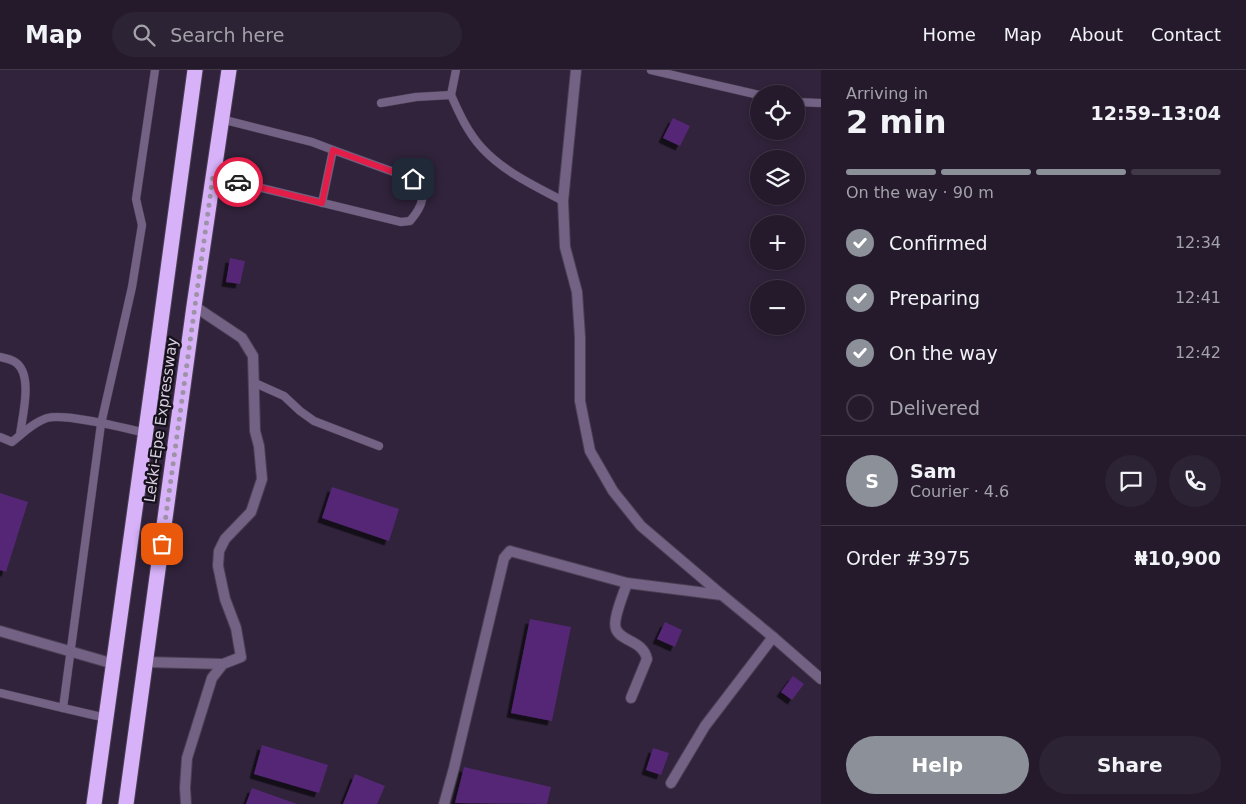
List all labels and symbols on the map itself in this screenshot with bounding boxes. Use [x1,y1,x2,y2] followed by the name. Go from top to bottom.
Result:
[213,157,263,207] courier
[392,158,434,200] pin
[141,336,181,504] street label: Lekki-Epe Expressway
[141,523,183,565] pin

